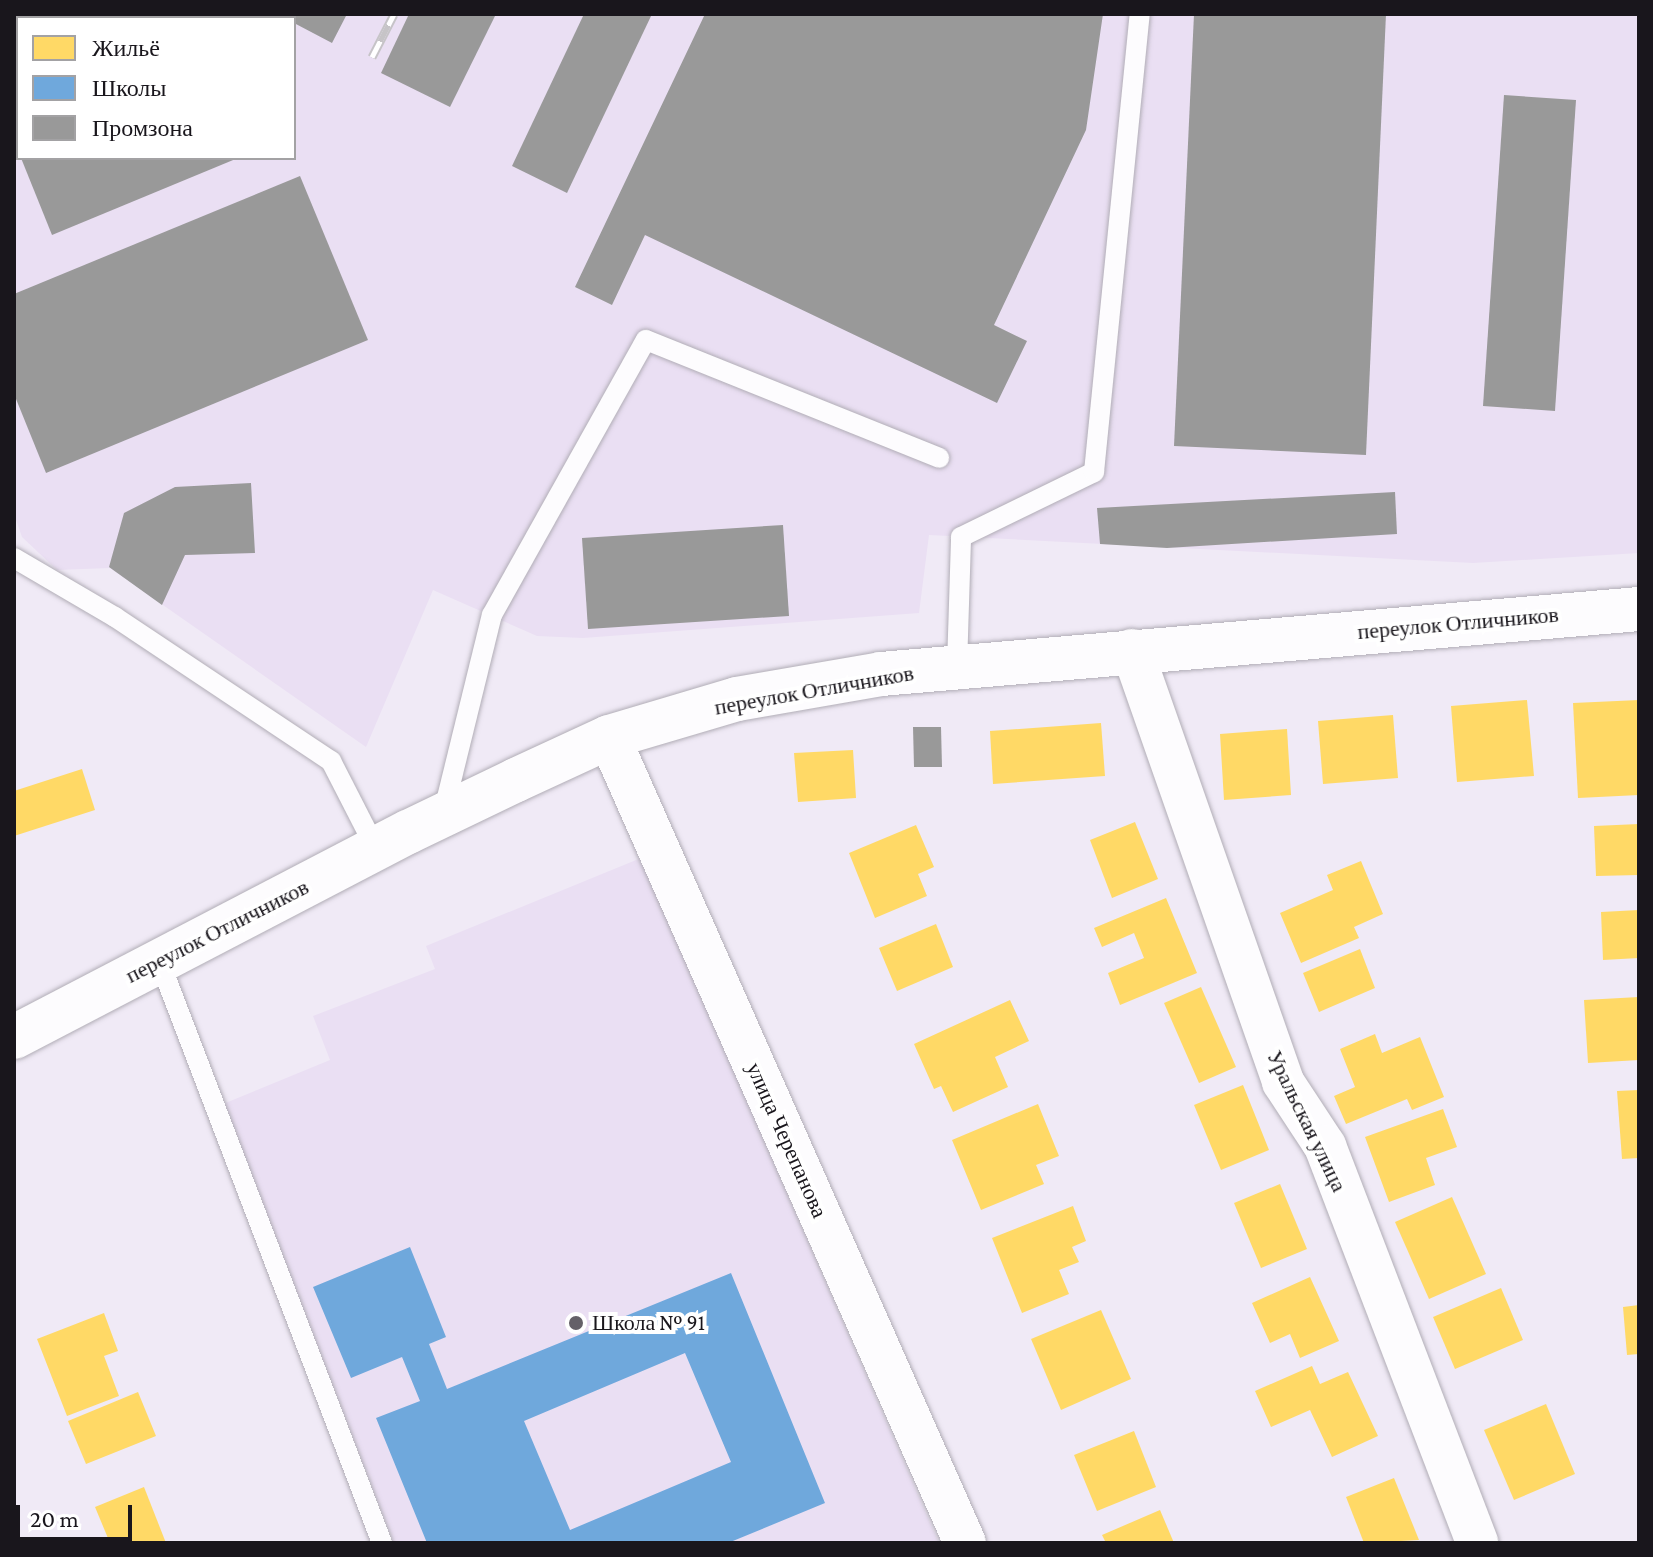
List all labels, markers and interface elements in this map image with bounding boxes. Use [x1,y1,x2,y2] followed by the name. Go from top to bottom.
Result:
[16,16,296,160] legend
[92,34,160,61] text: Жильё
[92,74,166,101] text: Школы
[92,114,193,141] text: Промзона
[1356,601,1560,645] street label: переулок Отличников
[712,659,916,721] street label: переулок Отличников
[121,873,313,989] street label: переулок Отличников
[1261,1046,1353,1196] street label: Уральская улица
[741,1058,833,1222] street label: улица Черепанова
[592,1310,705,1336] place label: Школа № 91
[567,1314,585,1332] marker: Школа № 91
[20,1489,136,1539] scale bar
[30,1505,79,1532] text: 20 m

